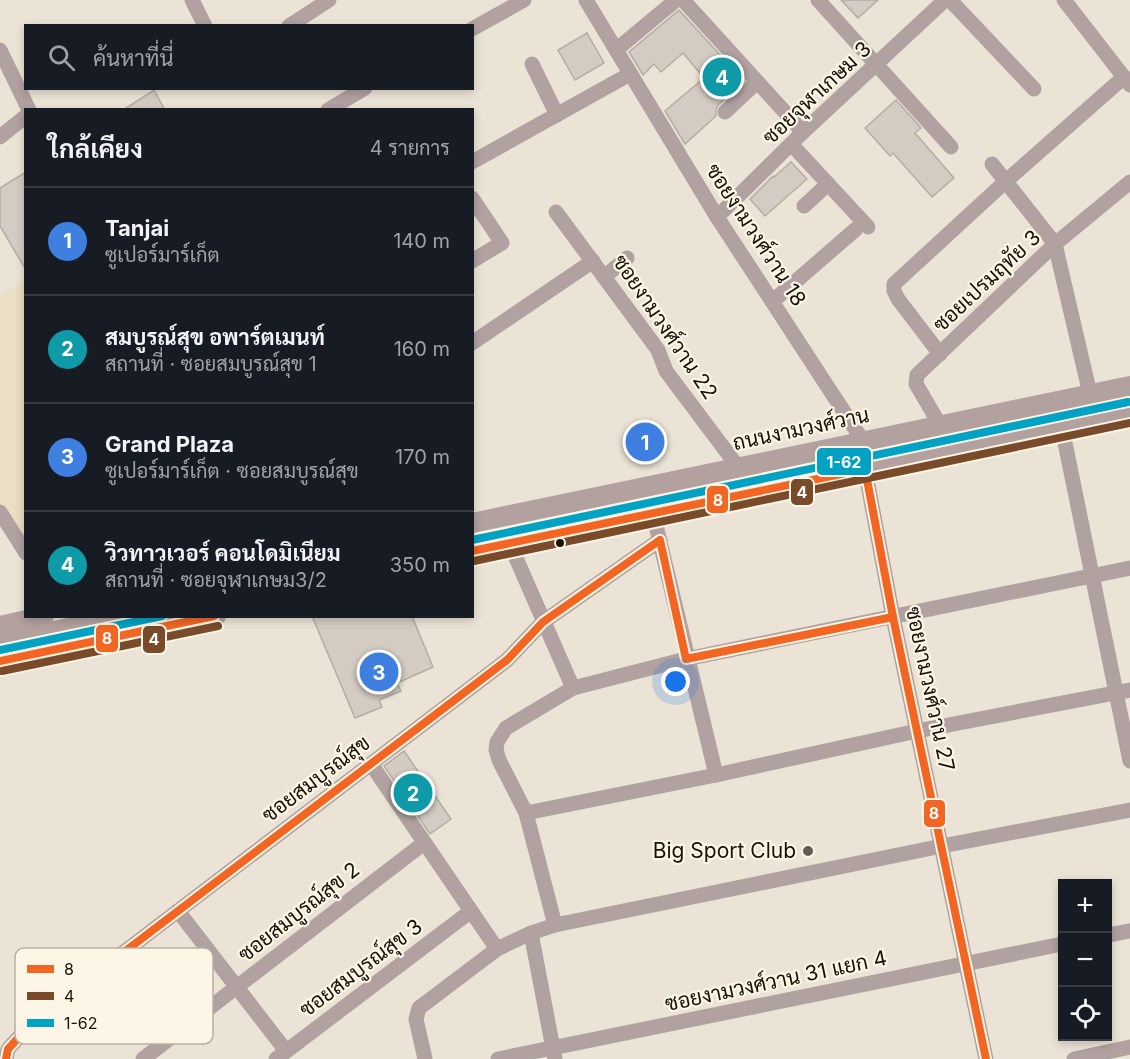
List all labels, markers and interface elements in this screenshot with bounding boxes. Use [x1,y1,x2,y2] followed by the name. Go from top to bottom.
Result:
[24,24,474,90] search box
[757,36,877,151] street label: ซอยจุฬาเกษม 3
[45,41,78,74] icon: search
[93,45,173,71] text: ค้นหาที่นี่
[702,54,742,100] pin: 4
[48,133,143,164] text: ใกล้เคียง
[370,136,450,160] text: 4 รายการ
[701,158,813,311] street label: ซอยงามวงศ์วาน 18
[105,215,169,241] text: Tanjai
[928,225,1045,337] street label: ซอยเปรมฤทัย 3
[63,229,72,253] text: 1
[393,229,450,253] text: 140 m
[105,243,220,267] text: ซูเปอร์มาร์เก็ต
[608,249,724,404] street label: ซอยงามวงศ์วาน 22
[105,324,325,350] text: สมบูรณ์สุข อพาร์ตเมนท์
[61,337,74,361] text: 2
[394,337,450,361] text: 160 m
[105,352,317,376] text: สถานที่ · ซอยสมบูรณ์สุข 1
[730,401,871,455] street label: ถนนงามวงศ์วาน
[626,420,664,464] pin: 1
[105,431,234,457] text: Grand Plaza
[61,445,74,469] text: 3
[395,445,450,469] text: 170 m
[816,447,872,476] line badge: 1-62
[827,452,861,472] text: 1-62
[105,459,359,483] text: ซูเปอร์มาร์เก็ต · ซอยสมบูรณ์สุข
[790,478,814,506] line badge: 4
[797,482,808,502] text: 4
[706,485,729,514] line badge: 8
[713,490,723,510] text: 8
[554,537,566,549] unlabelled marker
[105,540,341,566] text: วิวทาวเวอร์ คอนโดมิเนียม
[61,553,74,577] text: 4
[390,553,450,577] text: 350 m
[105,568,327,592] text: สถานที่ · ซอยจุฬาเกษม3/2
[901,604,961,774] street label: ซอยงามวงศ์วาน 27
[95,624,119,653] line badge: 8
[142,625,166,654] line badge: 4
[102,628,112,648] text: 8
[149,629,160,649] text: 4
[360,650,398,694] pin: 3
[661,667,690,696] your location
[256,729,376,830] street label: ซอยสมบูรณ์สุข
[394,770,432,816] pin: 2
[923,799,946,828] line badge: 8
[929,803,939,823] text: 8
[653,838,796,863] place label: Big Sport Club
[801,844,815,858] marker: Big Sport Club
[233,856,366,969] street label: ซอยสมบูรณ์สุข 2
[1058,879,1112,1041] map controls
[1058,879,1112,933] button: +
[294,913,429,1024] street label: ซอยสมบูรณ์สุข 3
[1058,933,1112,987] button: −
[662,944,889,1016] street label: ซอยงามวงศ์วาน 31 แยก 4
[15,948,213,1044] legend
[64,959,74,979] text: 8
[64,986,74,1006] text: 4
[1058,987,1112,1041] button: locate
[64,1013,98,1033] text: 1-62

